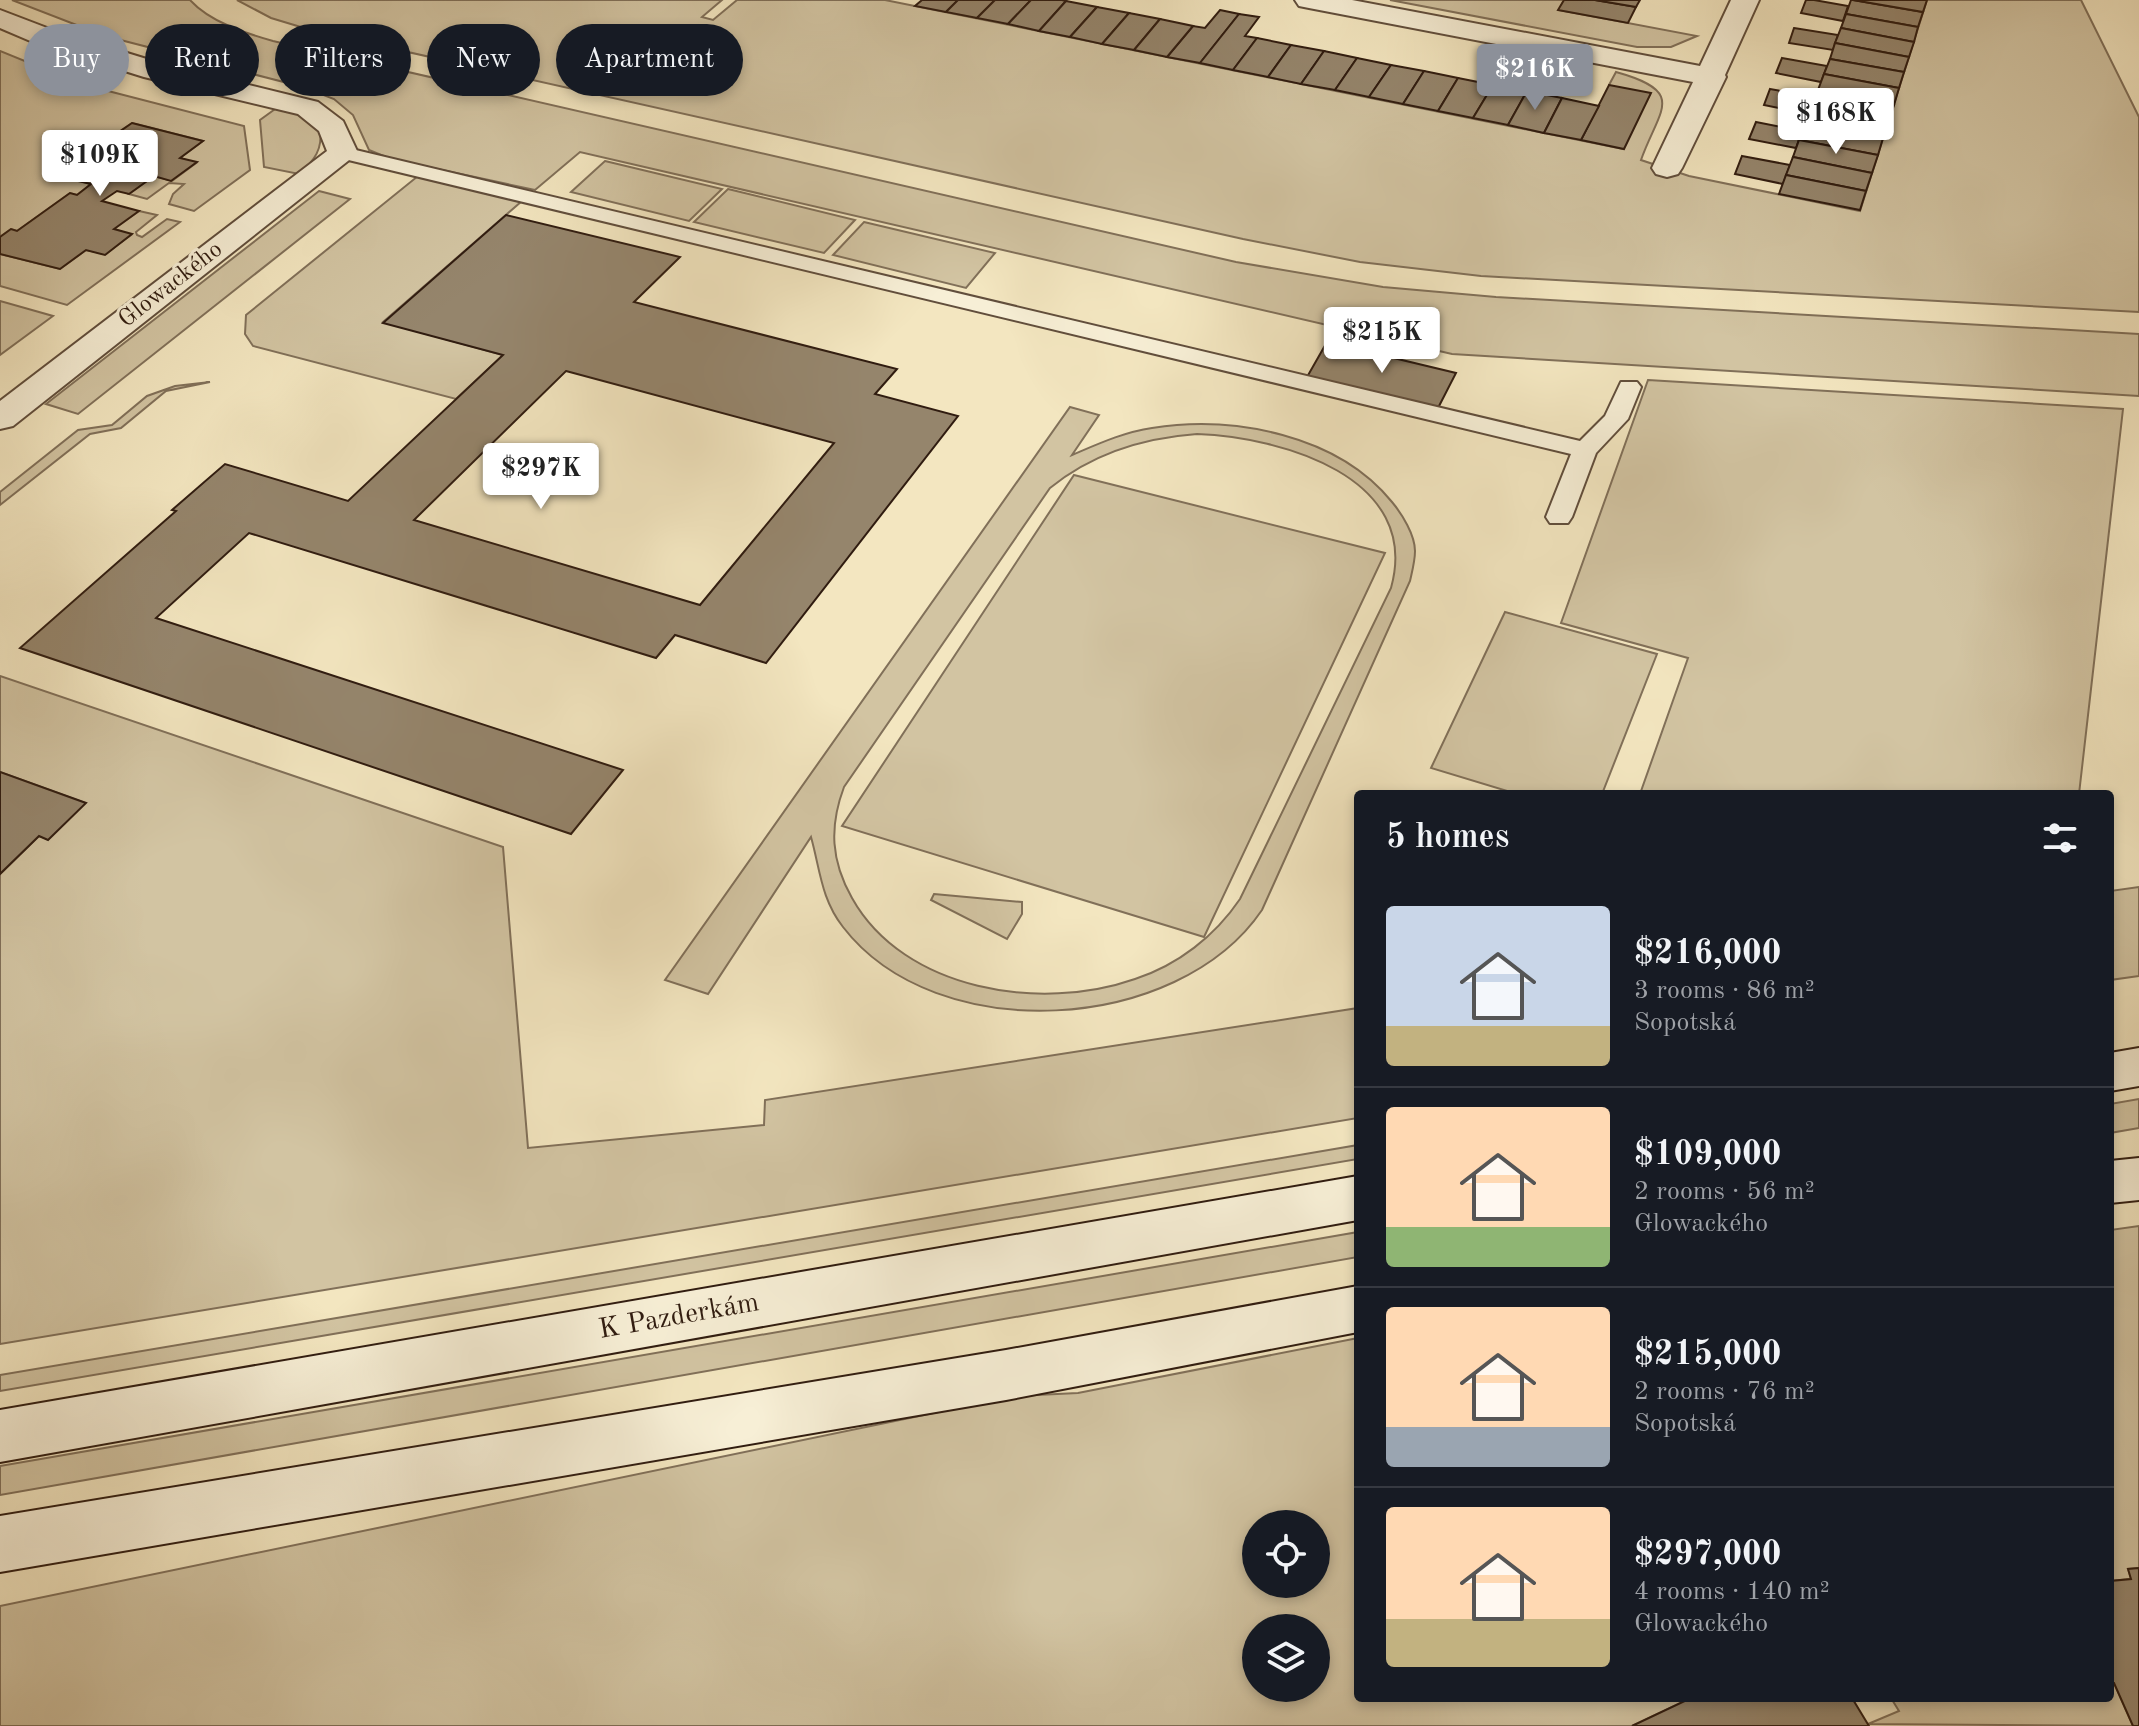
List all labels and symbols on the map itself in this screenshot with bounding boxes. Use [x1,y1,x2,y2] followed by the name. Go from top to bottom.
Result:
[1479,44,1591,112] pin: $216K
[1780,88,1892,156] pin: $168K
[44,130,156,198] pin: $109K
[115,237,227,333] street label: Glowackého
[1326,307,1438,375] pin: $215K
[485,443,597,511] pin: $297K
[597,1289,761,1345] street label: K Pazderkám

